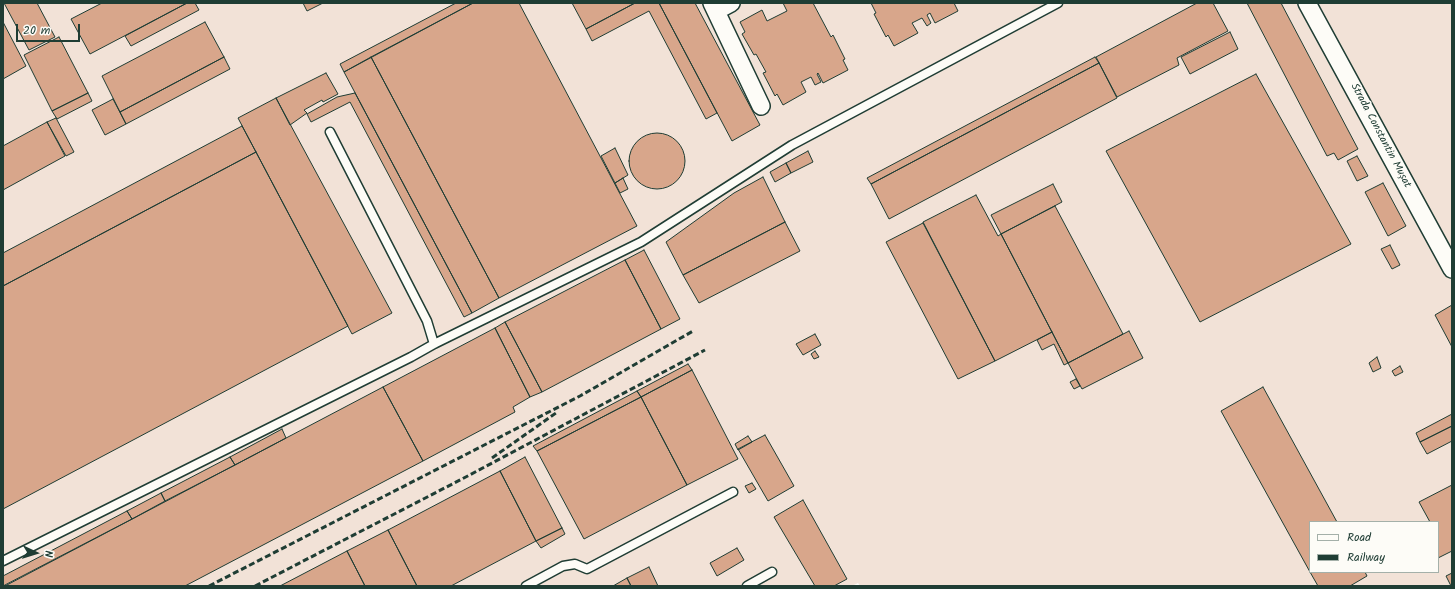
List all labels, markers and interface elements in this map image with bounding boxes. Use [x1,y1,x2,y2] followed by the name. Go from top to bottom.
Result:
[18,16,82,42] scale bar
[23,21,50,40] text: 20 m
[1347,81,1413,191] street label: Strada Constantin Mușat
[1309,521,1439,573] legend
[1347,528,1371,547] text: Road
[16,533,56,573] north arrow
[1347,548,1385,567] text: Railway
[39,550,57,558] text: N

